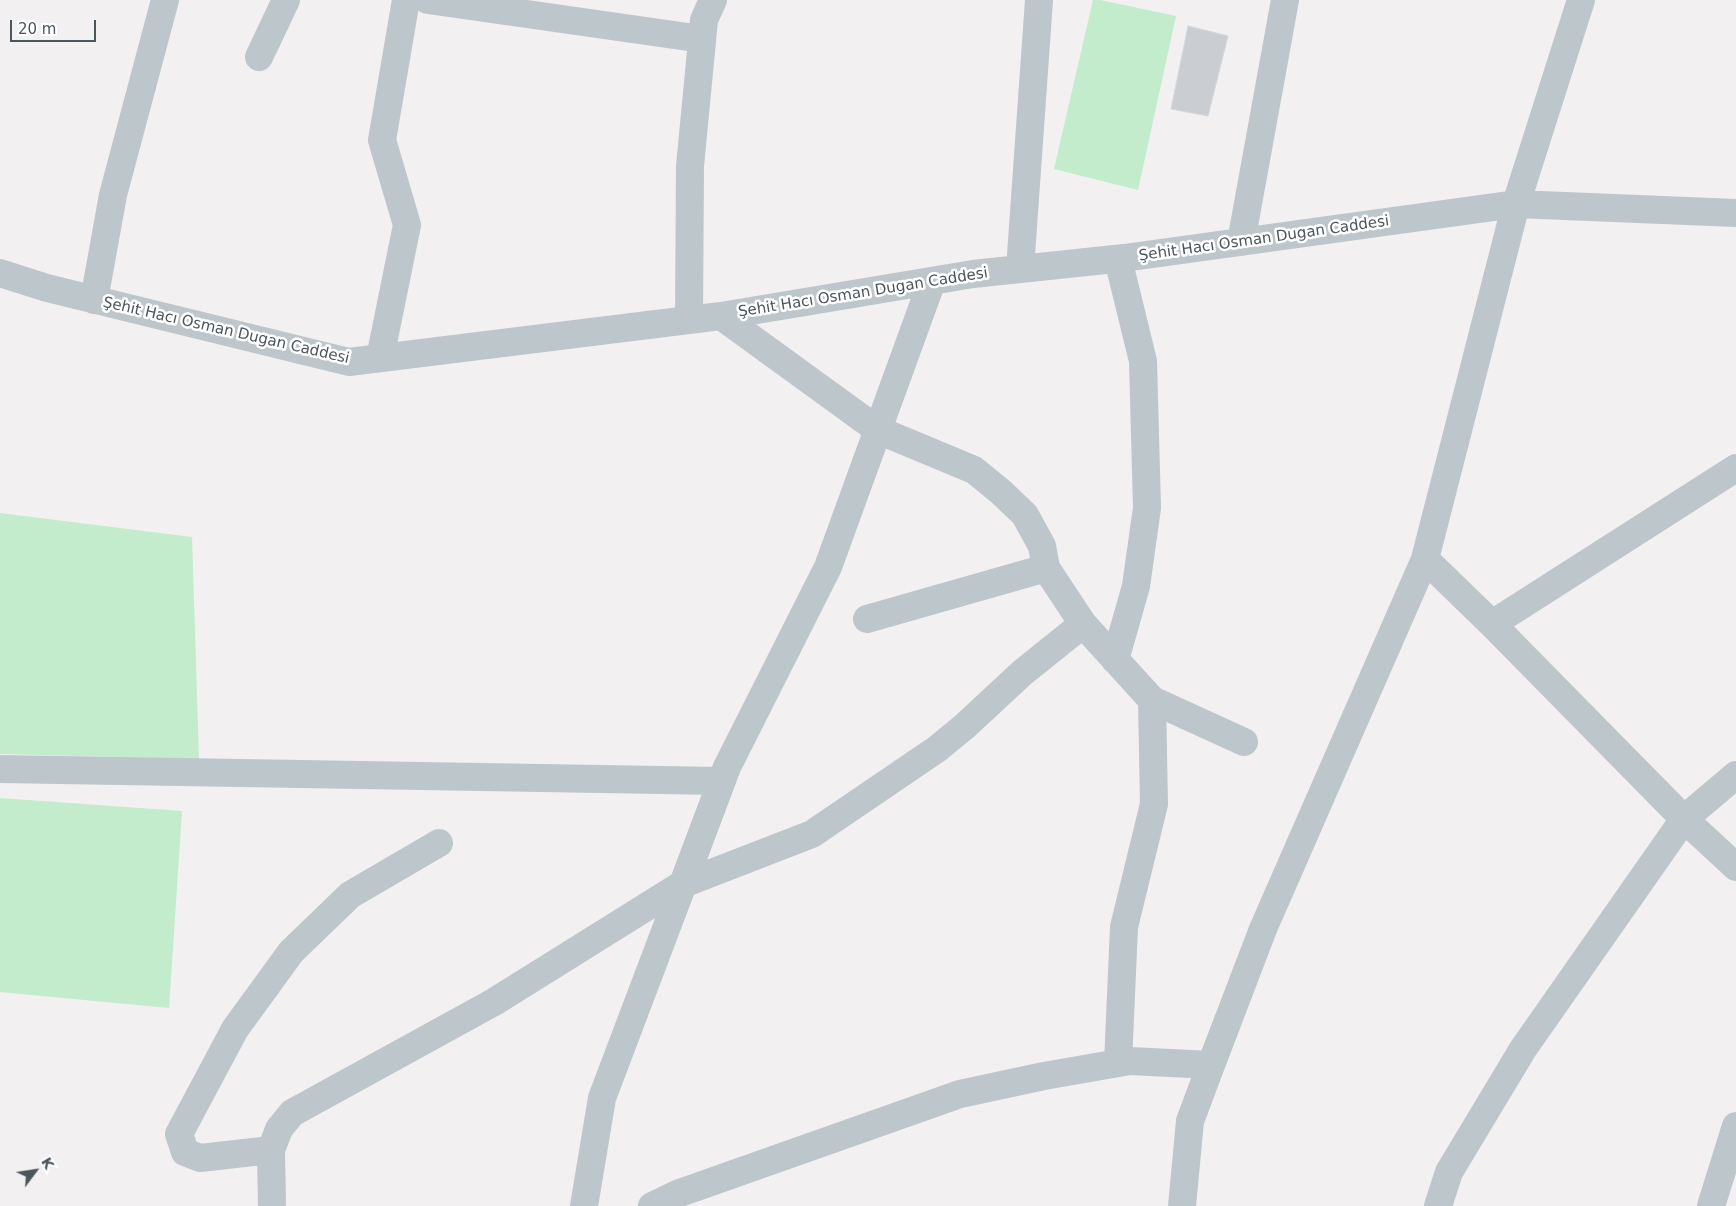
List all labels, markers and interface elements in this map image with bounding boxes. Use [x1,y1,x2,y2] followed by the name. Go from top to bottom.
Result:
[12,10,99,42] scale bar
[18,20,56,38] text: 20 m
[1138,213,1390,265] street label: Şehit Hacı Osman Dugan Caddesi
[737,264,989,322] street label: Şehit Hacı Osman Dugan Caddesi
[101,294,351,368] street label: Şehit Hacı Osman Dugan Caddesi
[10,1146,60,1196] north arrow
[38,1154,58,1172] text: K

